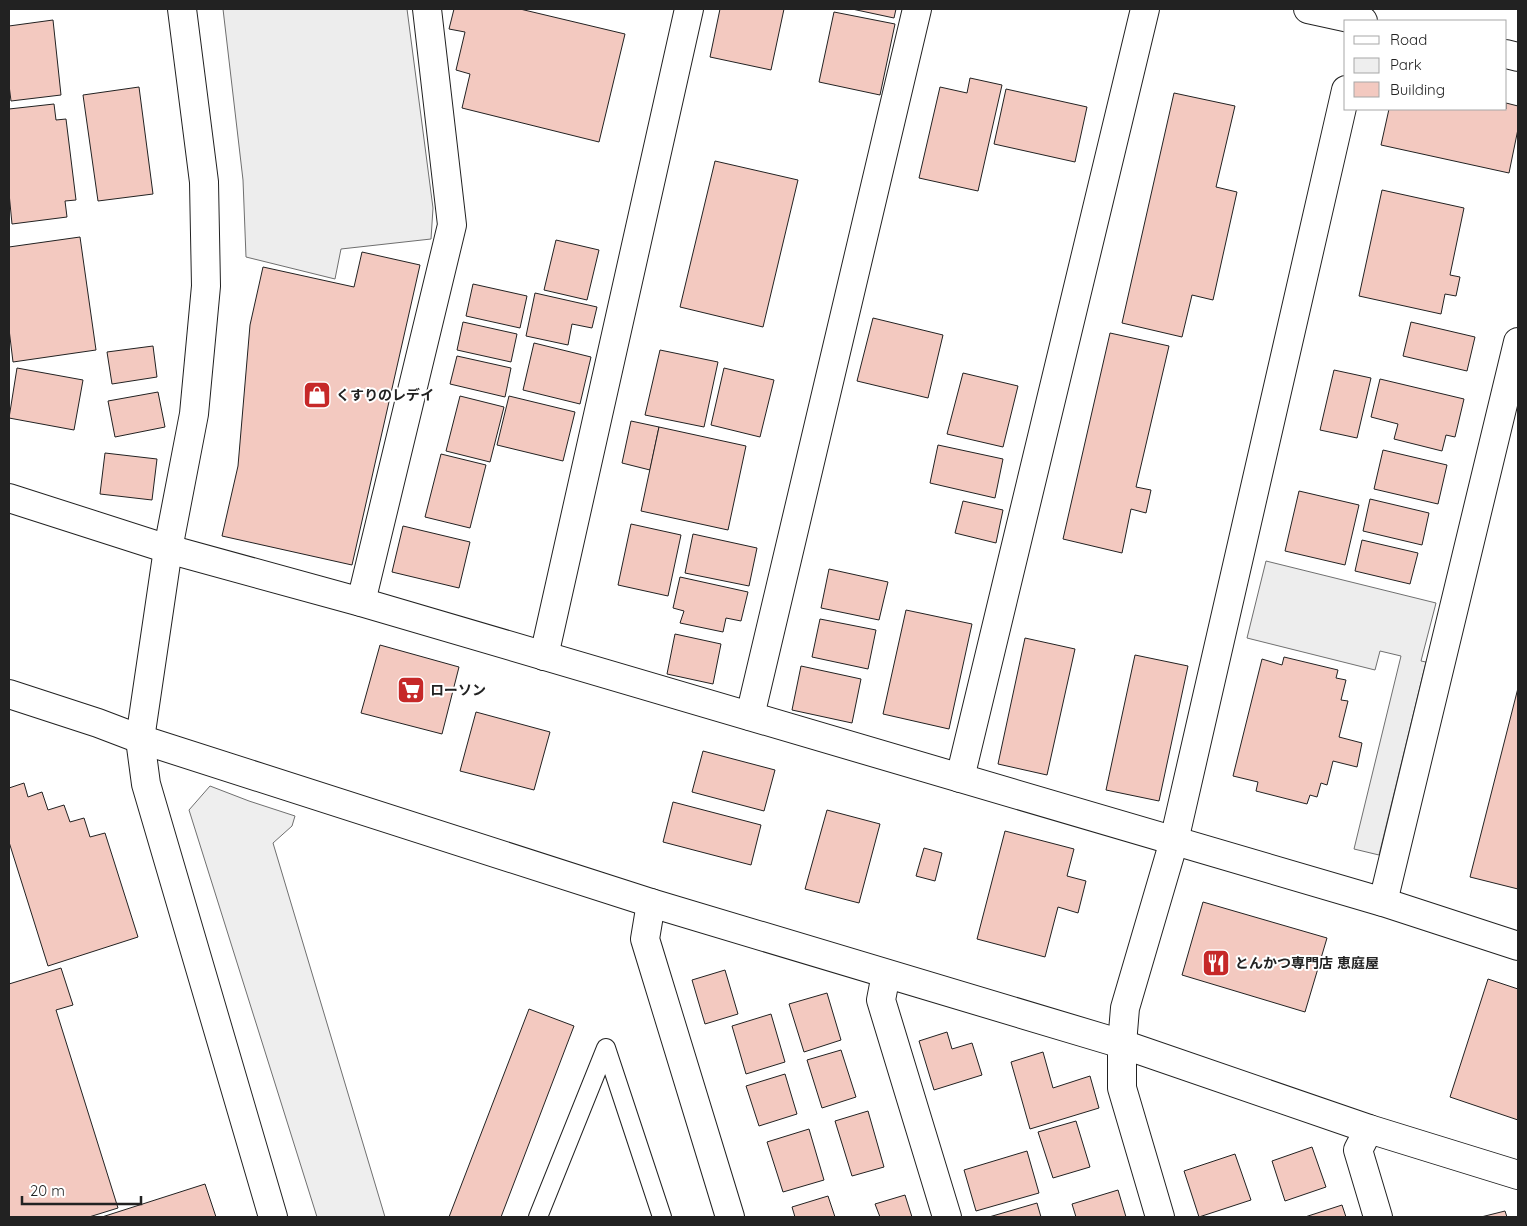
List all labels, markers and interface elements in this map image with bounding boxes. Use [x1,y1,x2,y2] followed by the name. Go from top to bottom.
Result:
[1344,20,1507,110] legend
[1390,30,1427,49] text: Road
[1390,55,1422,74] text: Park
[1390,80,1445,99] text: Building
[302,380,332,410] shop icon: くすりのレデイ
[336,386,434,404] place label: くすりのレデイ
[396,675,426,705] supermarket icon: ローソン
[430,681,486,699] place label: ローソン
[1201,948,1231,978] restaurant icon: とんかつ専門店 恵庭屋
[1235,954,1379,972] place label: とんかつ専門店 恵庭屋
[22,1174,141,1206] scale bar
[30,1181,65,1200] text: 20 m

